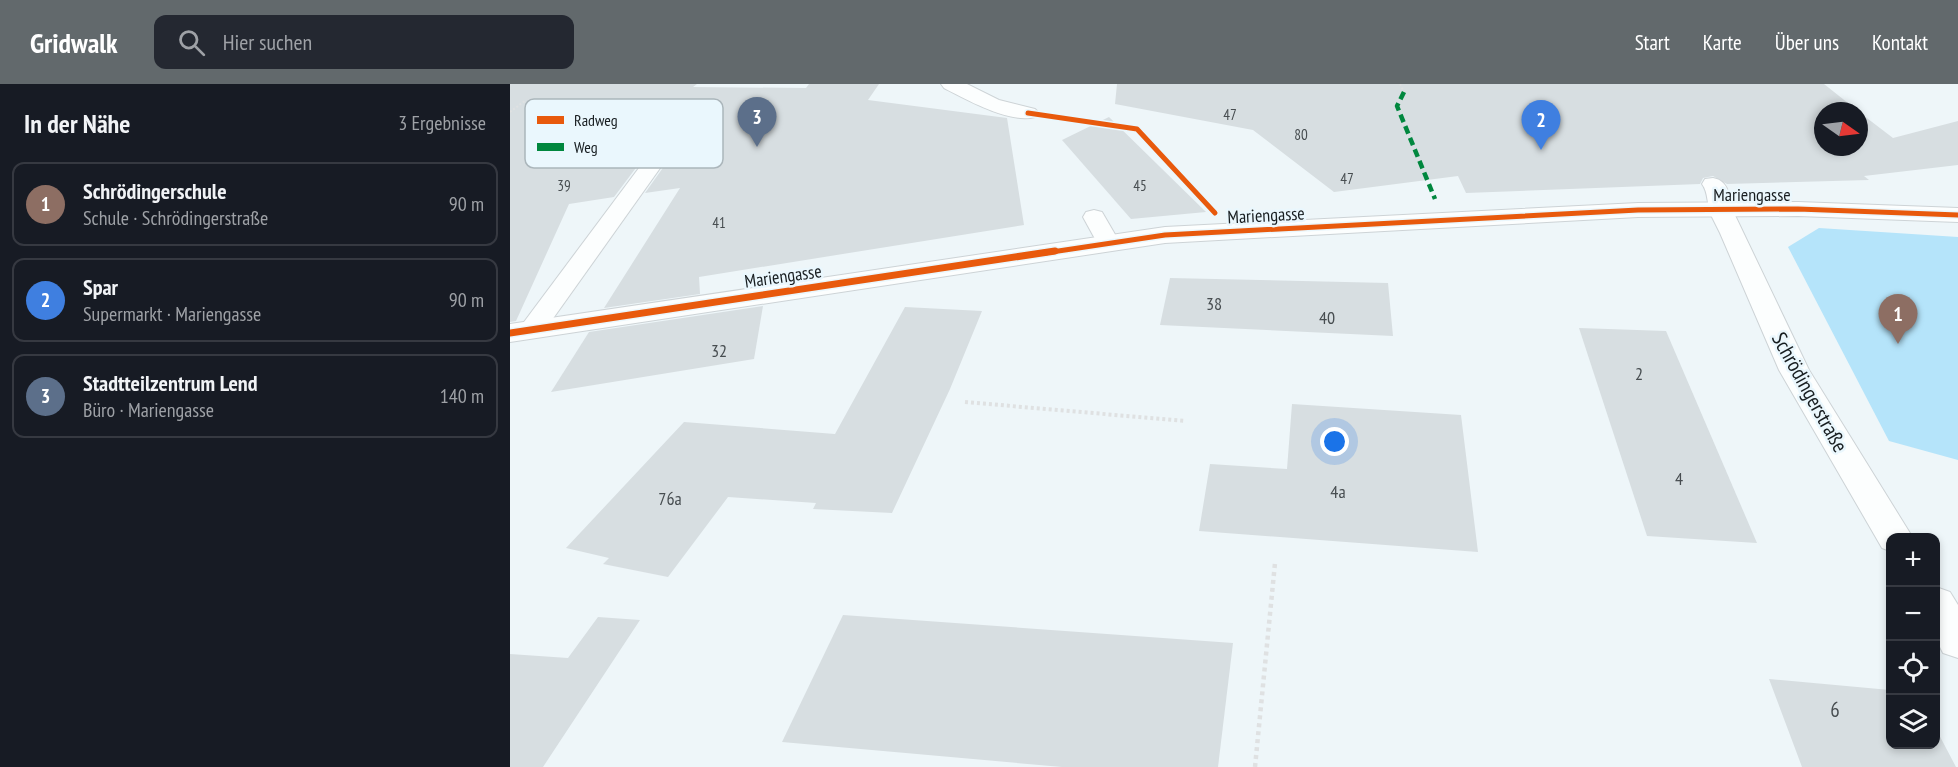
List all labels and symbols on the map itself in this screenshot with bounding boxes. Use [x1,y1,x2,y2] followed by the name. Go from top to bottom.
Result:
[738,98,776,147] pin: 3
[525,99,723,168] legend
[1522,100,1560,150] pin: 2
[1814,102,1868,156] north arrow
[1223,105,1237,124] house number: 47
[574,110,618,130] text: Radweg
[1294,125,1308,144] house number: 80
[574,137,598,157] text: Weg
[1340,169,1354,188] house number: 47
[557,176,571,195] house number: 39
[1133,176,1147,195] house number: 45
[1713,183,1791,206] street label: Mariengasse
[1227,201,1305,229] street label: Mariengasse
[712,213,726,232] house number: 41
[743,259,823,293] street label: Mariengasse
[1206,292,1222,315] house number: 38
[1878,294,1918,344] pin: 1
[1319,306,1335,329] house number: 40
[1766,327,1854,457] street label: Schrödingerstraße
[711,339,727,362] house number: 32
[1635,362,1643,385] house number: 2
[1320,427,1349,456] your location
[1675,467,1683,490] house number: 4
[1330,480,1346,503] house number: 4a
[658,487,682,510] house number: 76a
[1830,696,1840,723] house number: 6

